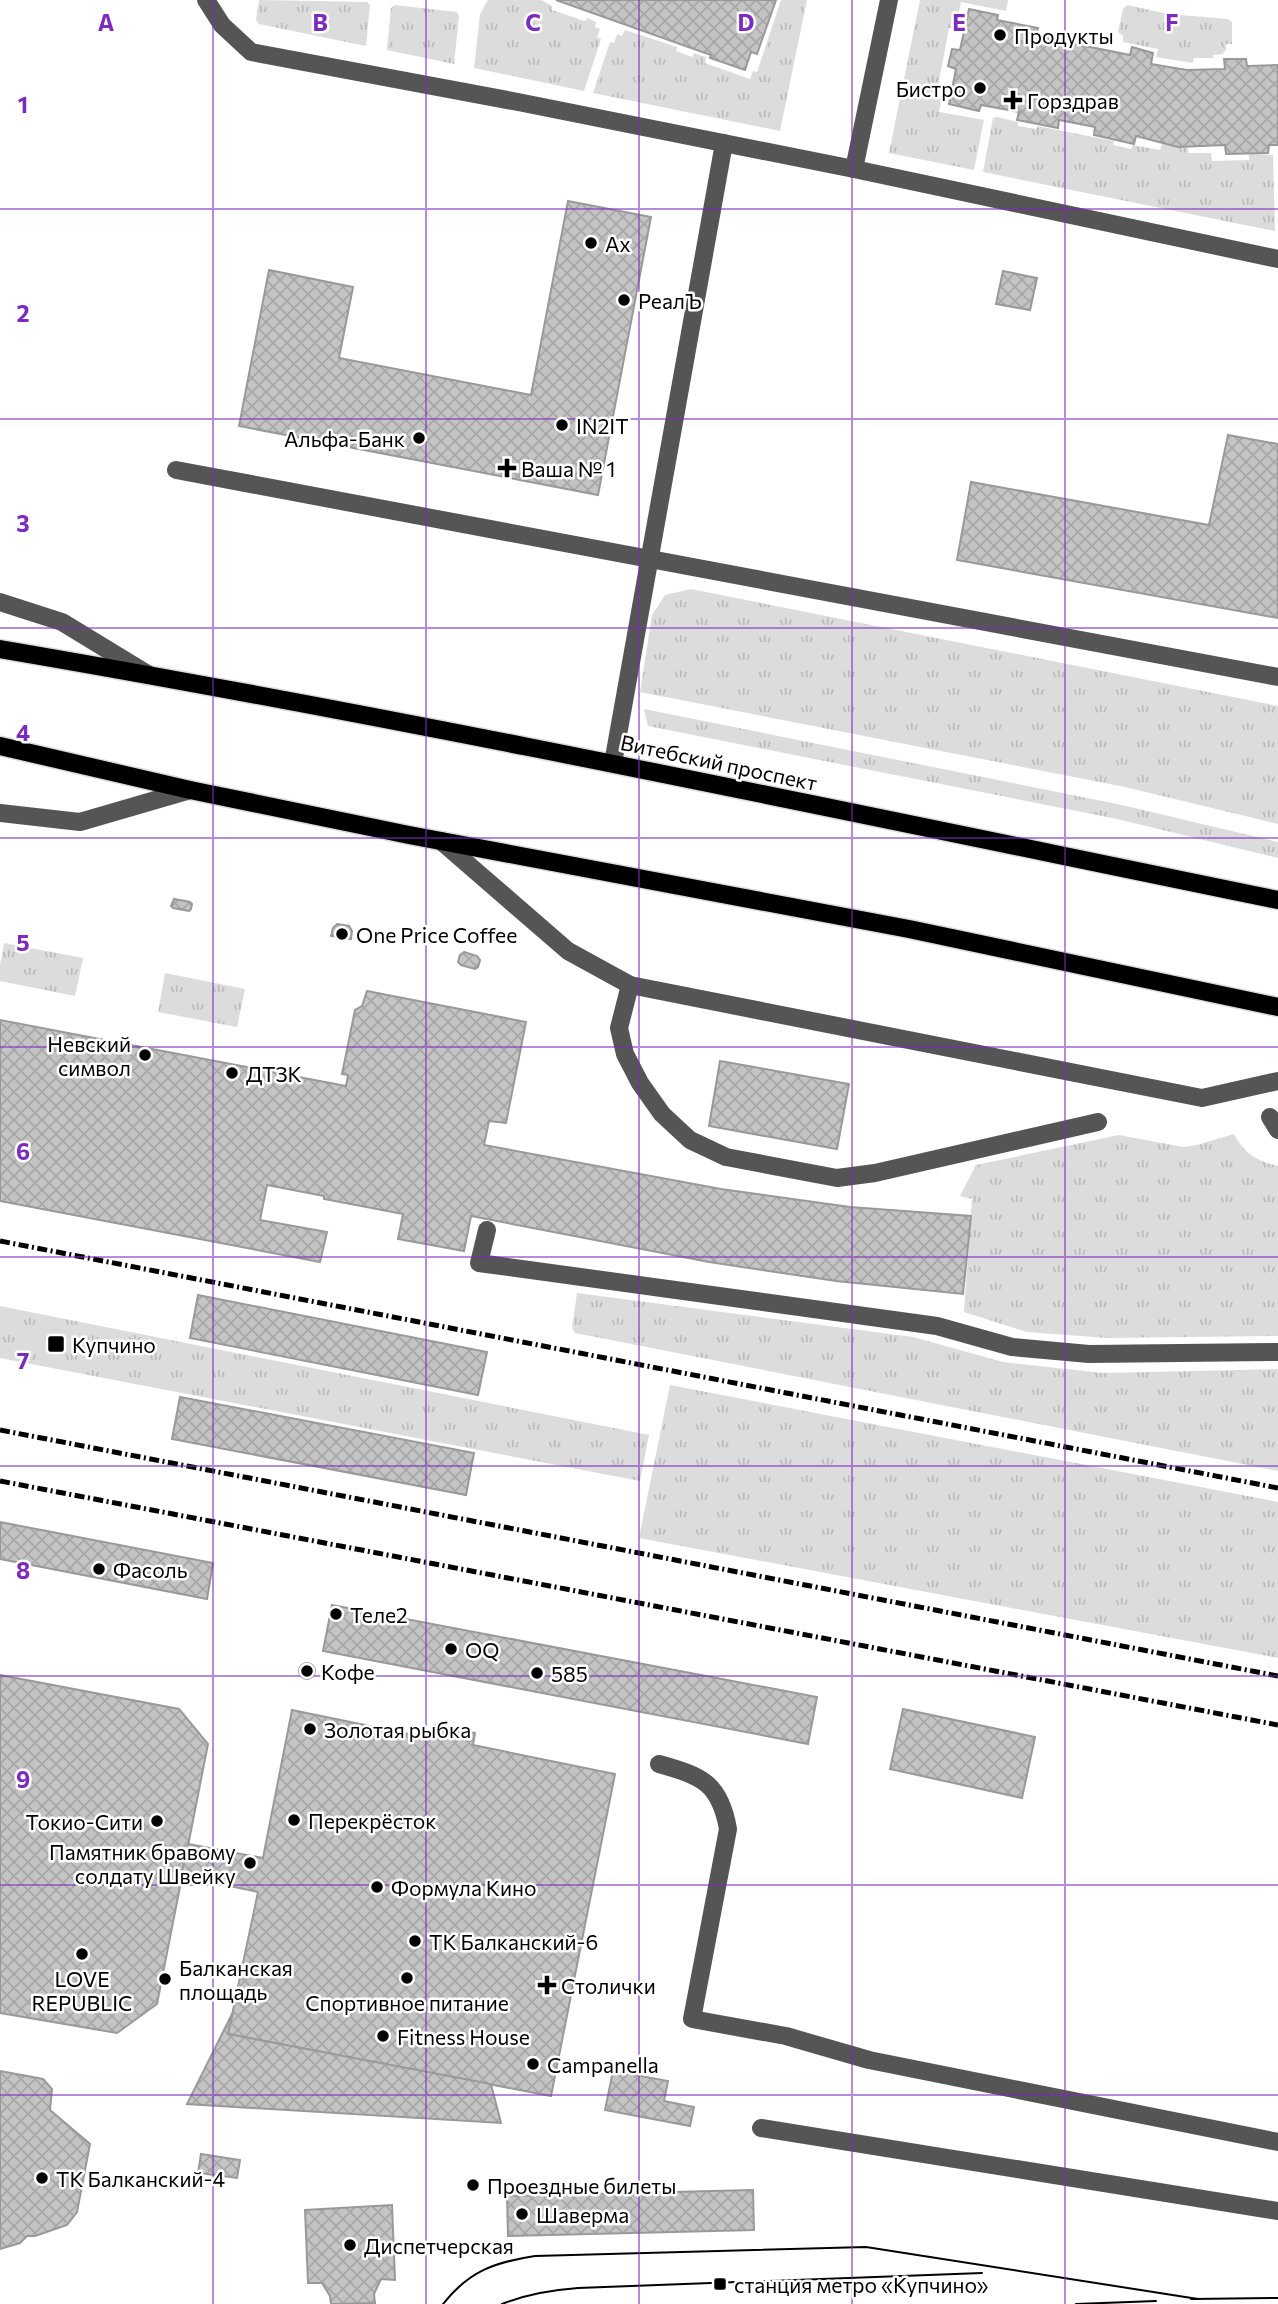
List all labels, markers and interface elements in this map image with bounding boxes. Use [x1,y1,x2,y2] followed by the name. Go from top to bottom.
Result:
[98,8,115,36] text: A
[312,8,328,36] text: B
[525,8,541,36] text: C
[738,8,755,36] text: D
[952,8,966,36] text: E
[1165,8,1179,36] text: F
[1014,23,1114,48] place label: Продукты
[992,27,1008,43] marker: Продукты
[896,76,966,101] place label: Бистро
[972,80,988,96] marker: Бистро
[1027,88,1119,113] place label: Горздрав
[18,90,28,118] text: 1
[1005,92,1021,108] marker: Горздрав
[605,231,631,256] place label: Ах
[583,235,599,251] marker: Ах
[638,288,702,313] place label: РеалЪ
[616,292,632,308] marker: РеалЪ
[16,299,30,327] text: 2
[576,413,629,438] place label: IN2IT
[554,417,570,433] marker: IN2IT
[284,426,405,451] place label: Альфа-Банк
[411,430,427,446] marker: Альфа-Банк
[521,456,615,481] place label: Ваша № 1
[499,460,515,476] marker: Ваша № 1
[16,509,30,537] text: 3
[16,718,30,746] text: 4
[618,729,820,795] street label: Витебский проспект
[356,922,517,947] place label: One Price Coffee
[334,926,350,942] marker: One Price Coffee
[16,928,30,956] text: 5
[47,1031,131,1080] place label: Невский символ
[137,1047,153,1063] marker: Невский символ
[246,1061,302,1086] place label: ДТЗК
[224,1065,240,1081] marker: ДТЗК
[16,1137,30,1165] text: 6
[72,1332,156,1357] place label: Купчино
[46,1334,66,1354] marker: Купчино
[17,1346,29,1374] text: 7
[16,1556,30,1584] text: 8
[113,1557,188,1582] place label: Фасоль
[91,1561,107,1577] marker: Фасоль
[350,1602,408,1627] place label: Теле2
[328,1606,344,1622] marker: Теле2
[465,1637,499,1662] place label: OQ
[443,1641,459,1657] marker: OQ
[321,1659,375,1684] place label: Кофе
[551,1661,588,1686] place label: 585
[299,1663,315,1679] marker: Кофе
[529,1665,545,1681] marker: 585
[324,1717,471,1742] place label: Золотая рыбка
[302,1721,318,1737] marker: Золотая рыбка
[16,1765,30,1793] text: 9
[308,1808,437,1833] place label: Перекрёсток
[26,1809,143,1834] place label: Токио-Сити
[286,1812,302,1828] marker: Перекрёсток
[149,1813,165,1829] marker: Токио-Сити
[49,1839,236,1888] place label: Памятник бравому солдату Швейку
[242,1855,258,1871] marker: Памятник бравому солдату Швейку
[391,1875,536,1900] place label: Формула Кино
[369,1879,385,1895] marker: Формула Кино
[429,1929,598,1954] place label: ТК Балканский-6
[407,1933,423,1949] marker: ТК Балканский-6
[74,1946,90,1962] marker: LOVE REPUBLIC
[179,1955,293,2004] place label: Балканская площадь
[32,1966,132,2015] place label: LOVE REPUBLIC
[399,1970,415,1986] marker: Спортивное питание
[157,1971,173,1987] marker: Балканская площадь
[561,1973,656,1998] place label: Столички
[539,1977,555,1993] marker: Столички
[305,1990,509,2015] place label: Спортивное питание
[397,2024,530,2049] place label: Fitness House
[375,2028,391,2044] marker: Fitness House
[547,2052,659,2077] place label: Campanella
[525,2056,541,2072] marker: Campanella
[56,2166,225,2191] place label: ТК Балканский-4
[34,2170,50,2186] marker: ТК Балканский-4
[487,2173,676,2198] place label: Проездные билеты
[465,2177,481,2193] marker: Проездные билеты
[536,2202,629,2227] place label: Шаверма
[514,2206,530,2222] marker: Шаверма
[364,2233,514,2258] place label: Диспетчерская
[342,2237,358,2253] marker: Диспетчерская
[734,2272,988,2297] place label: станция метро «Купчино»
[712,2276,728,2292] marker: станция метро «Купчино»

